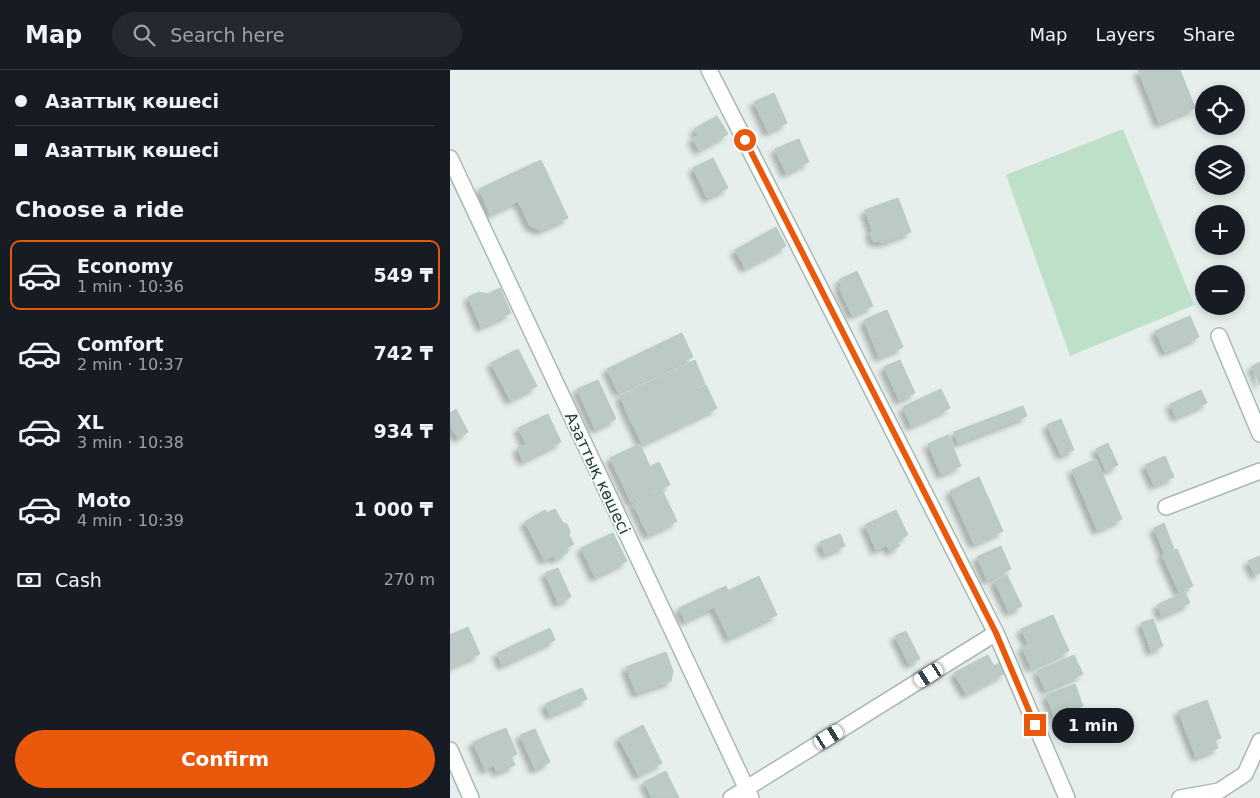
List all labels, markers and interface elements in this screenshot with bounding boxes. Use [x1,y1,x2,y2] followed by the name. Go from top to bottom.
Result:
[112,12,462,57] search box
[25,21,82,49] text: Map
[130,21,158,49] icon: search
[170,24,284,46] text: Search here
[1029,24,1067,45] text: Map
[1095,24,1155,45] text: Layers
[1183,24,1235,45] text: Share
[1195,85,1245,315] map controls
[1195,85,1245,135] button: locate
[45,90,219,112] text: Азаттық көшесі
[734,129,756,151] route start
[45,139,219,161] text: Азаттық көшесі
[1195,145,1245,195] button: layers
[15,197,184,222] text: Choose a ride
[1195,205,1245,255] button: +
[17,253,62,298] icon: car
[77,255,173,277] text: Economy
[374,264,433,286] text: 549 ₸
[1195,265,1245,315] button: −
[77,277,184,296] text: 1 min · 10:36
[17,331,62,376] icon: car
[77,333,164,355] text: Comfort
[374,342,433,364] text: 742 ₸
[77,355,184,374] text: 2 min · 10:37
[17,409,62,454] icon: car
[561,409,634,537] street label: Азаттық көшесі
[77,411,104,433] text: XL
[374,420,433,442] text: 934 ₸
[77,433,184,452] text: 3 min · 10:38
[17,487,62,532] icon: car
[77,489,131,511] text: Moto
[354,498,433,520] text: 1 000 ₸
[77,511,184,530] text: 4 min · 10:39
[15,566,43,594] icon: cash
[55,569,102,591] text: Cash
[384,570,435,589] text: 270 m
[912,661,945,689] car
[1052,708,1135,742] callout: 1 min
[1024,714,1046,736] route end
[1068,716,1118,735] text: 1 min
[812,723,845,751] car
[15,730,435,788] button: Confirm

